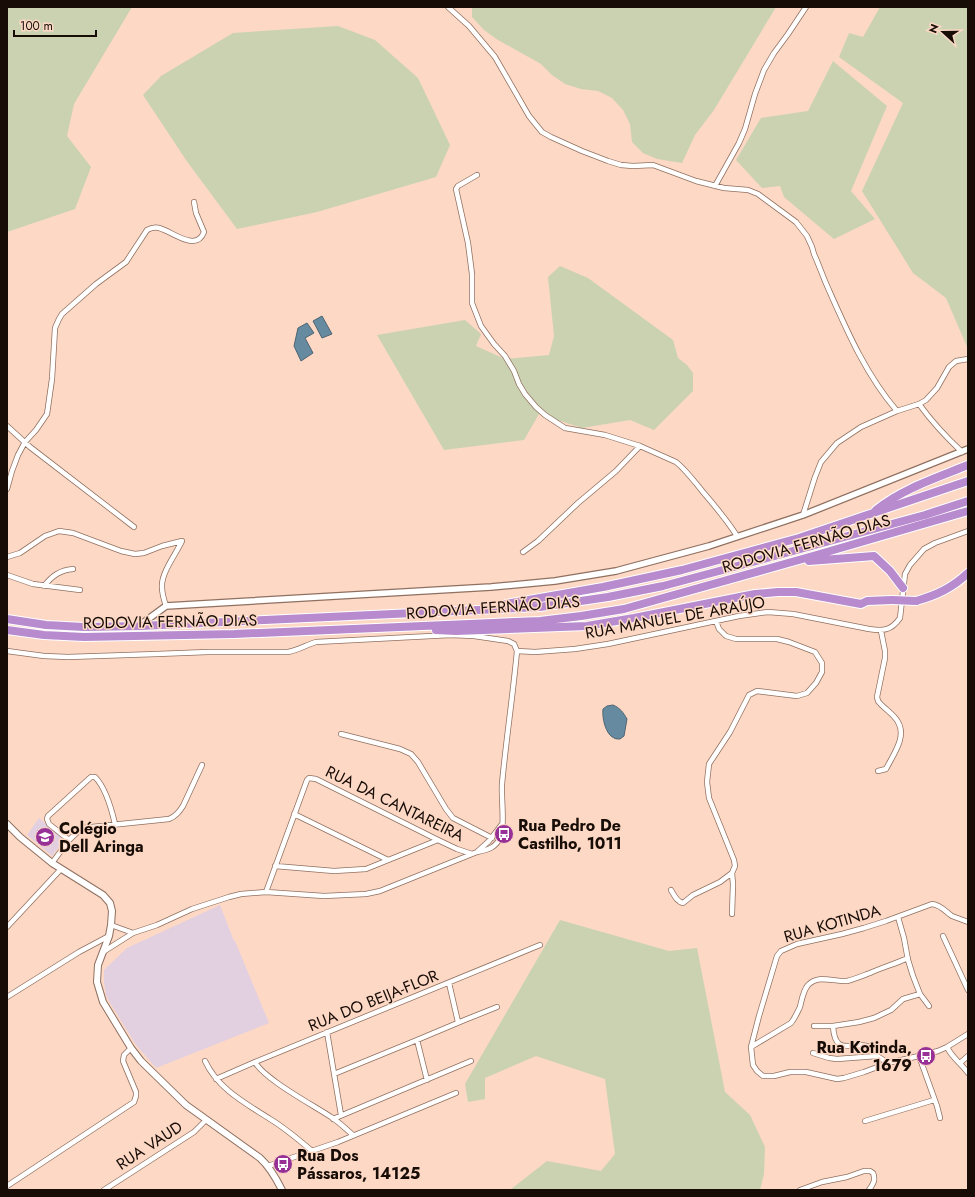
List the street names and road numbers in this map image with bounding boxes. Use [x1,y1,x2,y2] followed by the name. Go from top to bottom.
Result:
[719,508,893,579] street label: RODOVIA FERNÃO DIAS
[405,590,581,625] street label: RODOVIA FERNÃO DIAS
[583,590,767,645] street label: RUA MANUEL DE ARAÚJO
[83,608,258,635] street label: RODOVIA FERNÃO DIAS
[322,760,468,847] street label: RUA DA CANTAREIRA
[781,899,884,948] street label: RUA KOTINDA
[305,964,442,1037] street label: RUA DO BEIJA-FLOR
[112,1115,187,1175] street label: RUA VAUD

